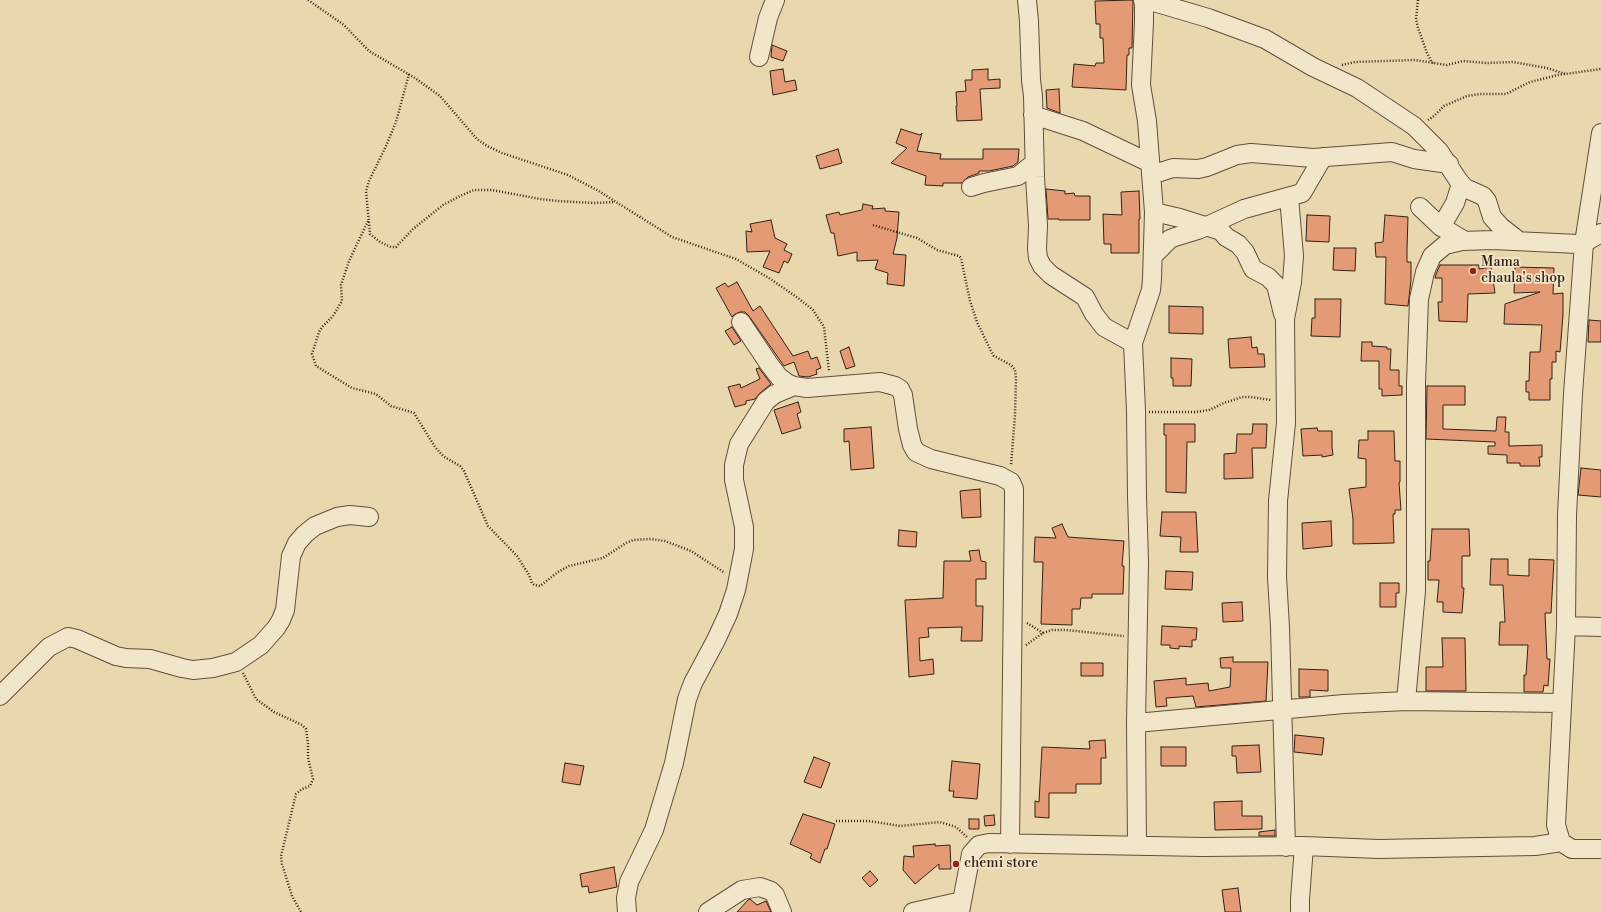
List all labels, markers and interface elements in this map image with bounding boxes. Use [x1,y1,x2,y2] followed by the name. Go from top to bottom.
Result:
[1481,255,1565,288] place label: Mama chaula's shop
[1468,266,1478,276] marker: Mama chaula's shop
[964,856,1038,872] place label: chemi store
[951,859,961,869] marker: chemi store

